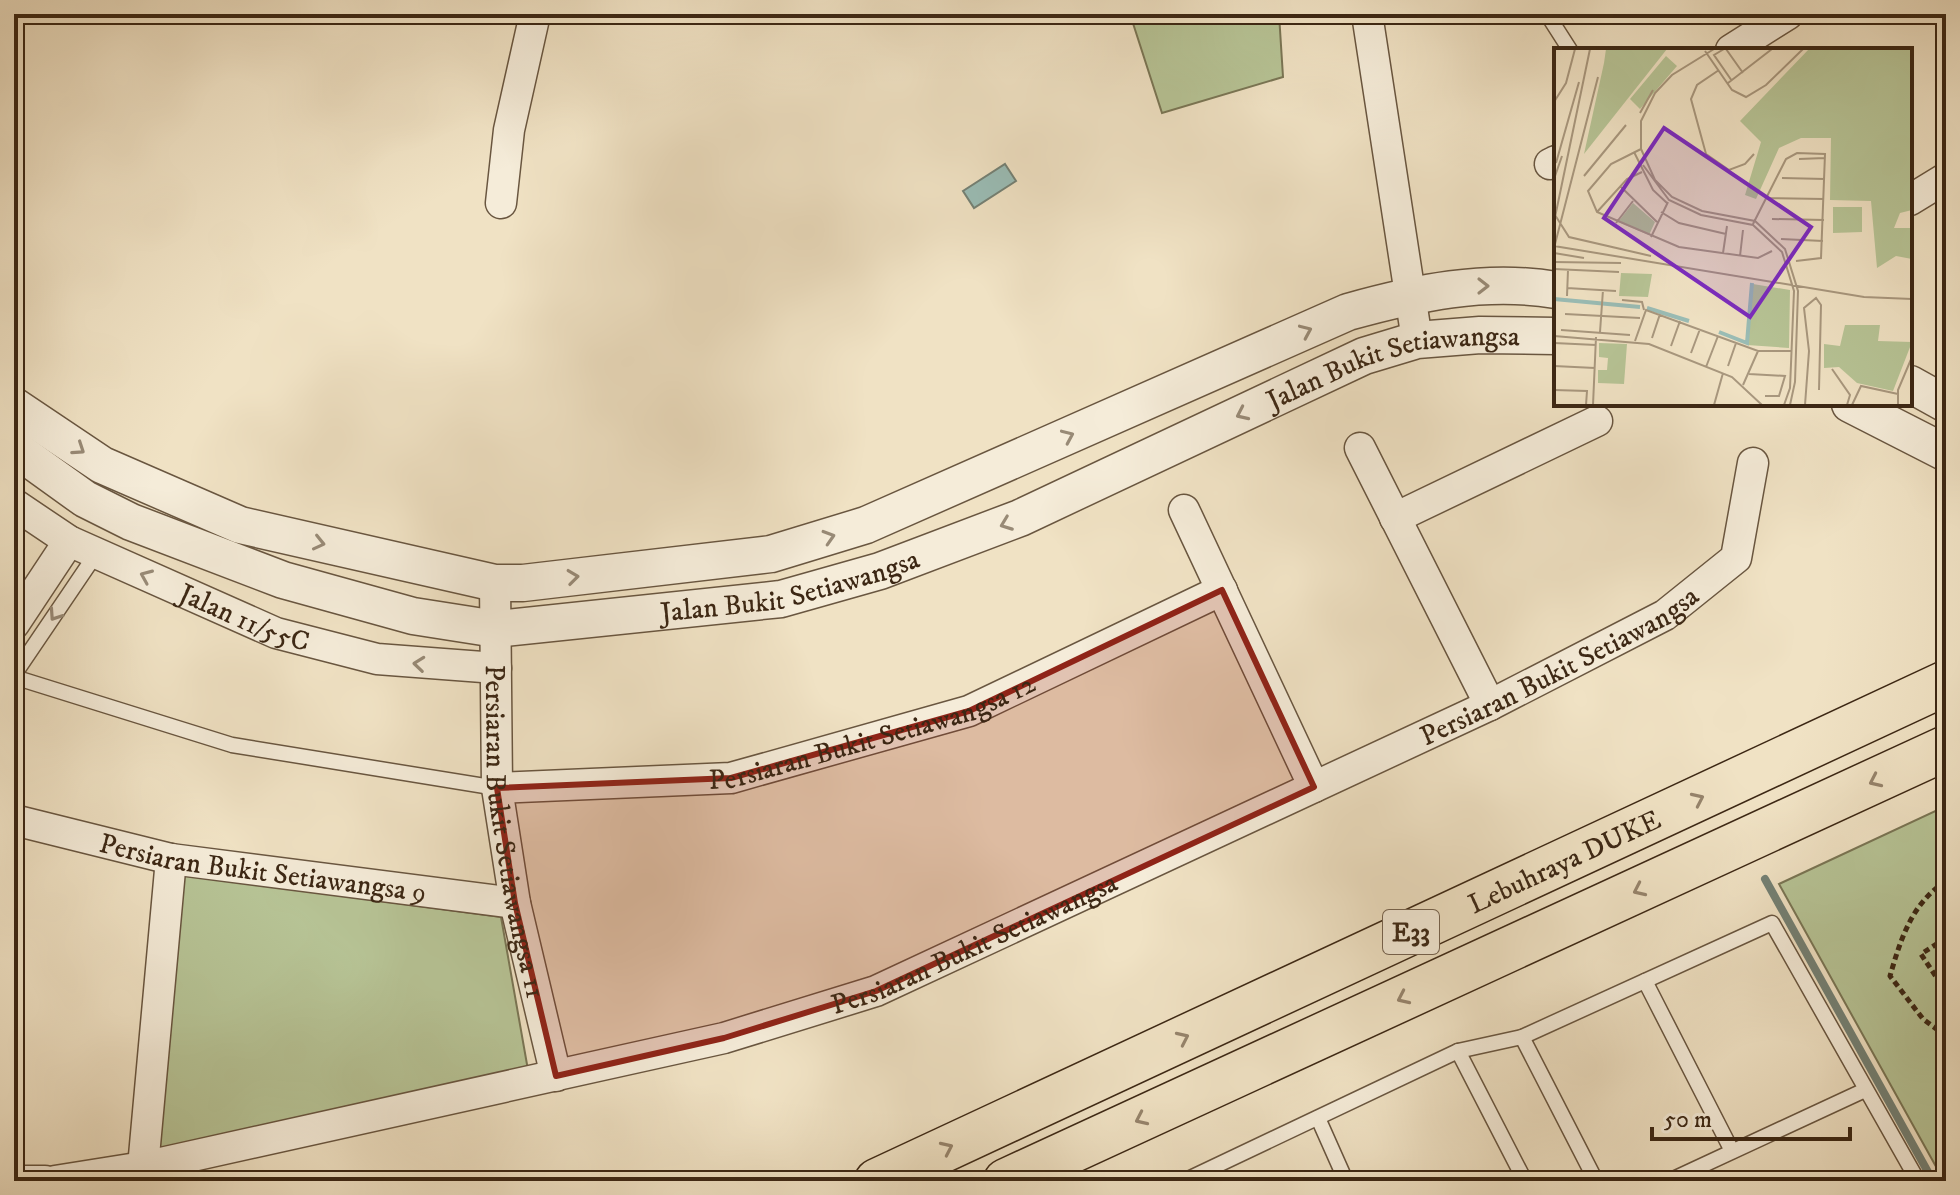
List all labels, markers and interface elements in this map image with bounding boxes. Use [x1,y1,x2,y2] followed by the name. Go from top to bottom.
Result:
[1554,48,1912,406] inset map
[1477,278,1490,295] one-way arrow
[1259,319,1520,420] street label: Jalan Bukit Setiawangsa
[1298,324,1312,340] one-way arrow
[1235,404,1250,420] one-way arrow
[1060,430,1075,446] one-way arrow
[70,439,84,454] one-way arrow
[1000,514,1014,531] one-way arrow
[822,530,835,546] one-way arrow
[312,534,326,551] one-way arrow
[656,542,924,631] street label: Jalan Bukit Setiawangsa
[567,569,580,586] one-way arrow
[140,570,154,586] one-way arrow
[171,575,313,660] street label: Jalan 11/55C
[1415,579,1706,754] street label: Persiaran Bukit Setiawangsa
[50,606,65,620] one-way arrow
[412,655,425,672] one-way arrow
[477,664,553,1002] street label: Persiaran Bukit Setiawangsa 11
[708,666,1041,798] street label: Persiaran Bukit Setiawangsa 12
[1869,771,1883,787] one-way arrow
[1690,793,1704,809] one-way arrow
[1463,802,1667,922] street label: Lebuhraya DUKE
[96,826,428,910] street label: Persiaran Bukit Setiawangsa 9
[827,865,1123,1023] street label: Persiaran Bukit Setiawangsa
[1633,880,1647,896] one-way arrow
[1383,910,1439,954] road number: E33
[1396,989,1411,1005] one-way arrow
[1175,1032,1189,1048] one-way arrow
[1652,1091,1850,1141] scale bar
[1664,1105,1712,1135] text: 50 m
[1135,1109,1149,1125] one-way arrow
[939,1142,954,1158] one-way arrow

